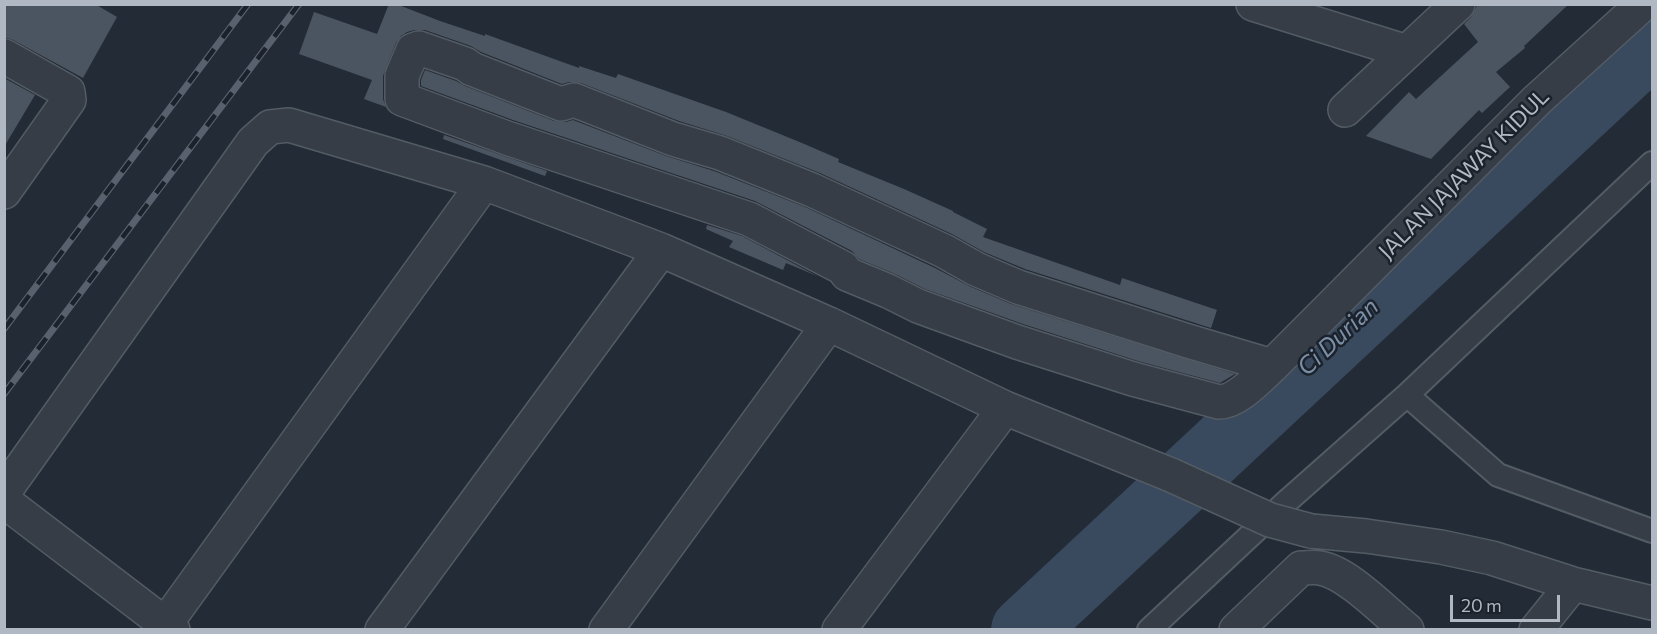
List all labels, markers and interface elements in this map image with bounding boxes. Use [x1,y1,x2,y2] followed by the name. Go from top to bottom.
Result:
[1373,83,1555,265] street label: JALAN JAJAWAY KIDUL
[1291,292,1385,382] water label: Ci Durian
[1453,583,1562,621] scale bar
[1461,594,1502,616] text: 20 m

